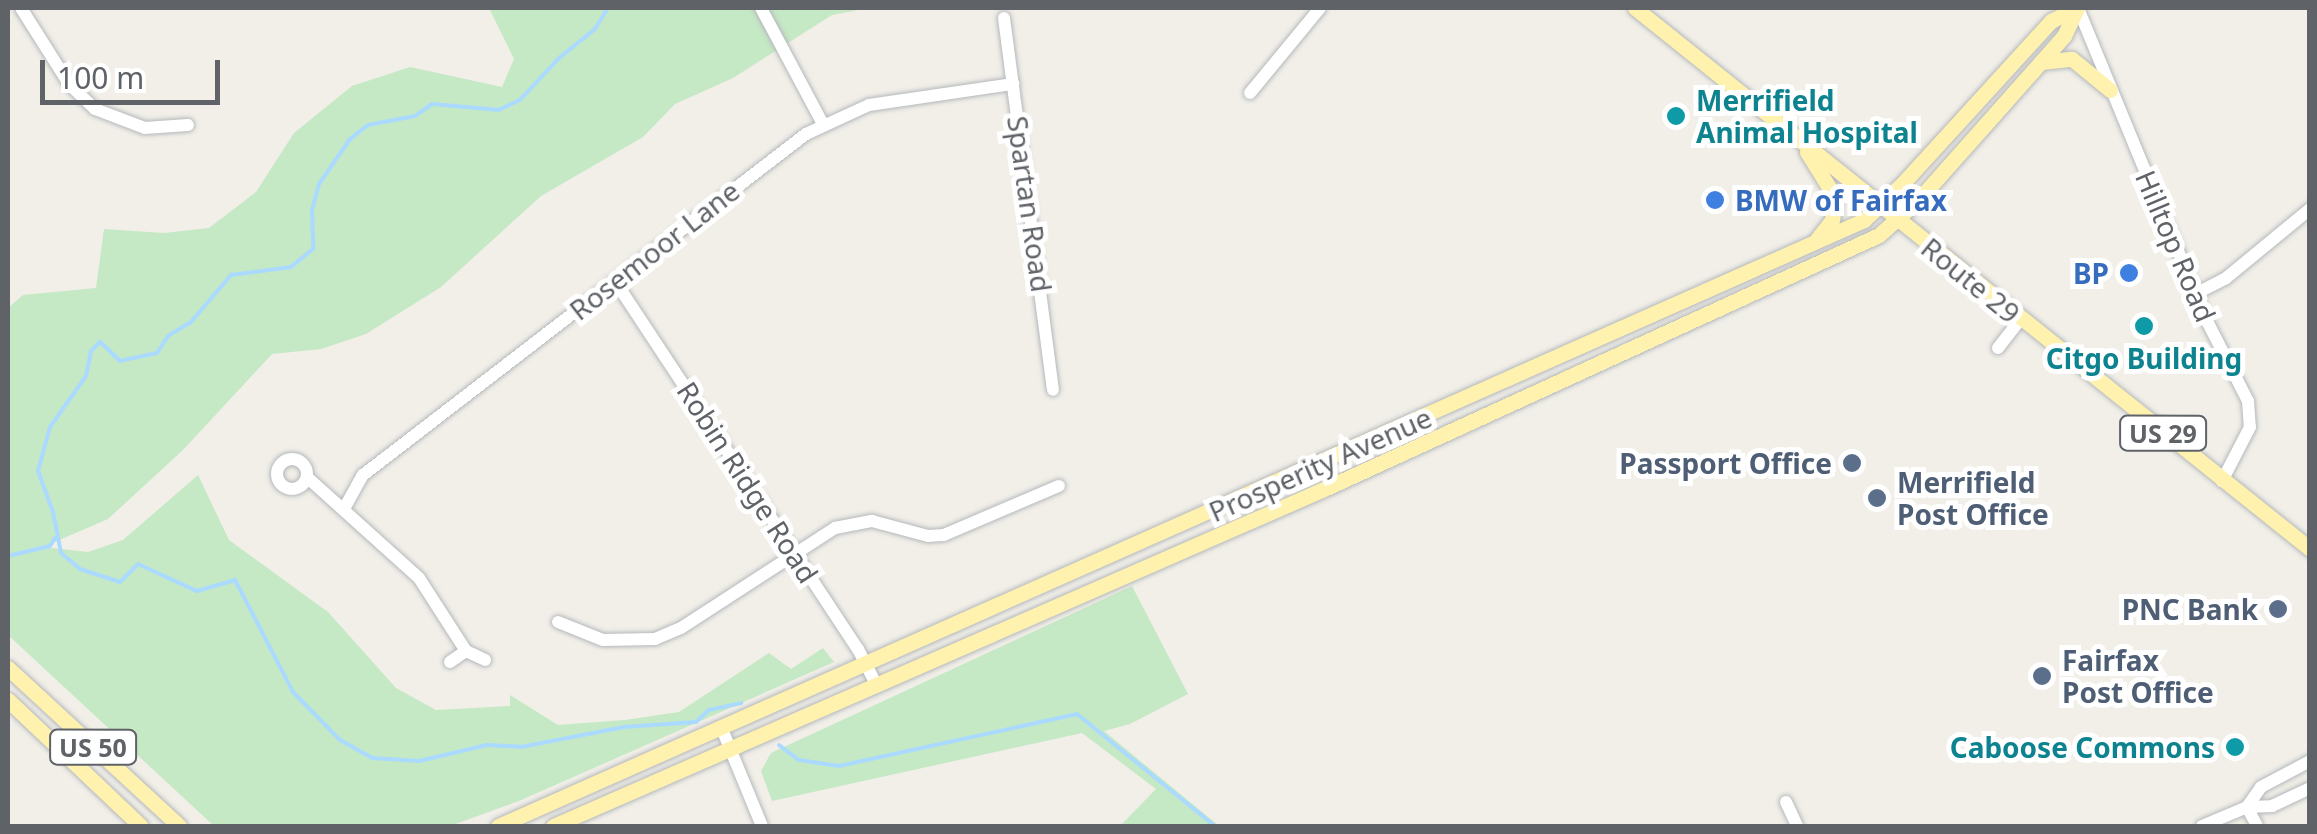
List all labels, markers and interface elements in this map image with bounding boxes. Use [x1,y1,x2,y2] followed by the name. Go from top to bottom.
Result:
[45,40,225,102] scale bar
[57,57,144,98] text: 100 m
[1696,83,1918,149] place label: Merrifield Animal Hospital
[1665,105,1687,127] marker: Merrifield Animal Hospital
[1001,114,1059,294] street label: Spartan Road
[2129,165,2223,327] street label: Hilltop Road
[563,173,745,327] street label: Rosemoor Lane
[1735,183,1947,217] place label: BMW of Fairfax
[1704,189,1726,211] marker: BMW of Fairfax
[1915,230,2027,330] street label: Route 29
[2073,256,2109,290] place label: BP
[2118,262,2140,284] marker: BP
[2133,315,2155,337] marker: Citgo Building
[2046,341,2242,375] place label: Citgo Building
[671,375,825,589] street label: Robin Ridge Road
[1204,400,1436,528] street label: Prosperity Avenue
[2118,413,2208,453] road number: US 29
[1619,446,1832,480] place label: Passport Office
[1841,452,1863,474] marker: Passport Office
[1897,465,2049,531] place label: Merrifield Post Office
[1866,487,1888,509] marker: Merrifield Post Office
[2122,592,2258,626] place label: PNC Bank
[2267,598,2289,620] marker: PNC Bank
[2062,643,2214,709] place label: Fairfax Post Office
[2031,665,2053,687] marker: Fairfax Post Office
[48,727,138,767] road number: US 50
[1950,730,2215,764] place label: Caboose Commons
[2224,736,2246,758] marker: Caboose Commons

